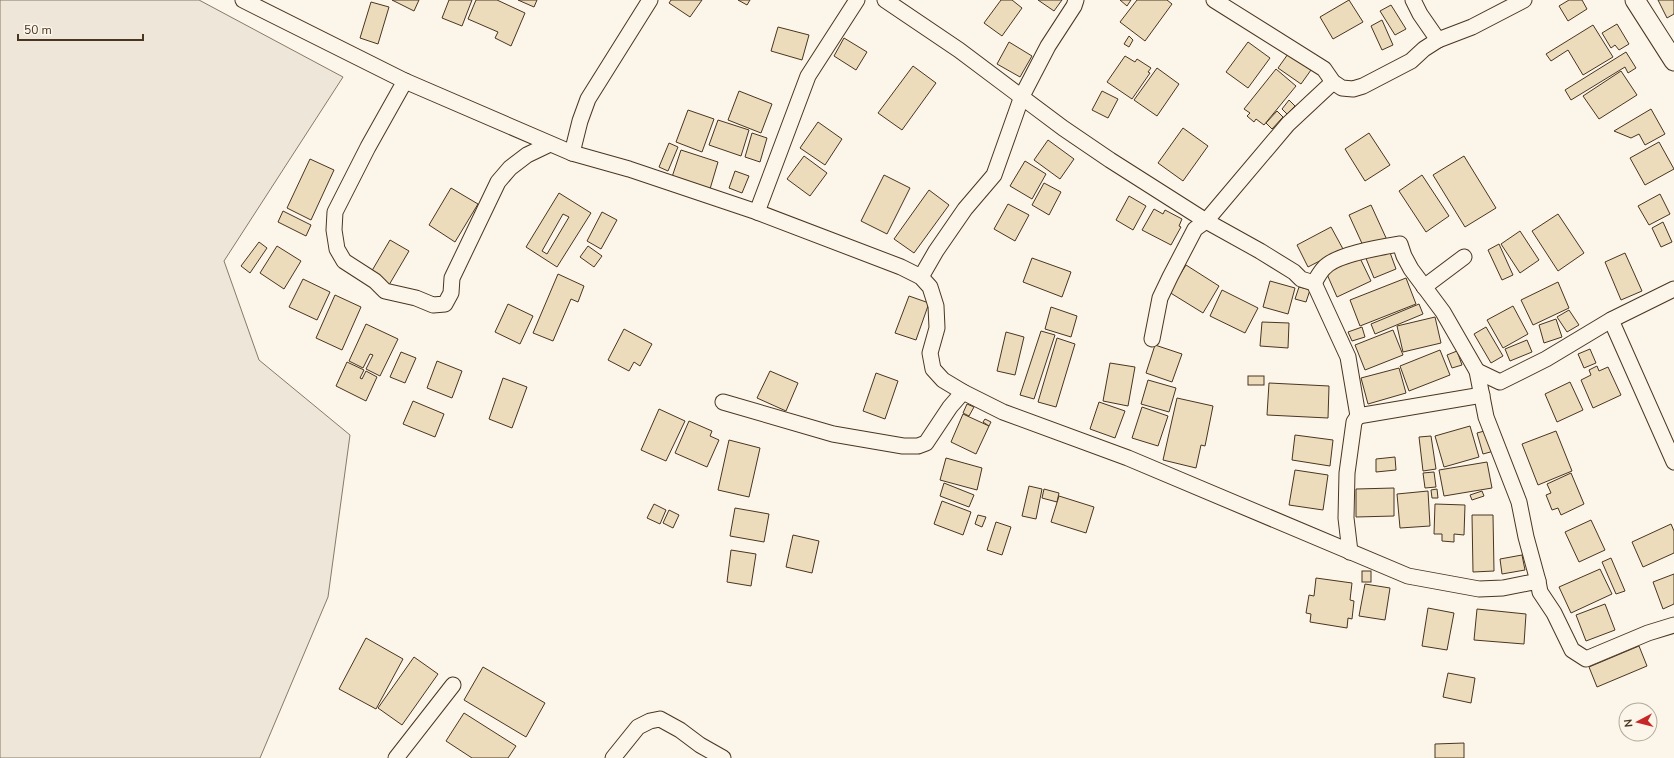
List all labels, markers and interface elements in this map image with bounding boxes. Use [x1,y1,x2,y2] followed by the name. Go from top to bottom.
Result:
[18,16,143,42] scale bar
[24,22,52,38] text: 50 m
[1618,702,1658,742] north arrow
[1621,718,1637,728] text: N

